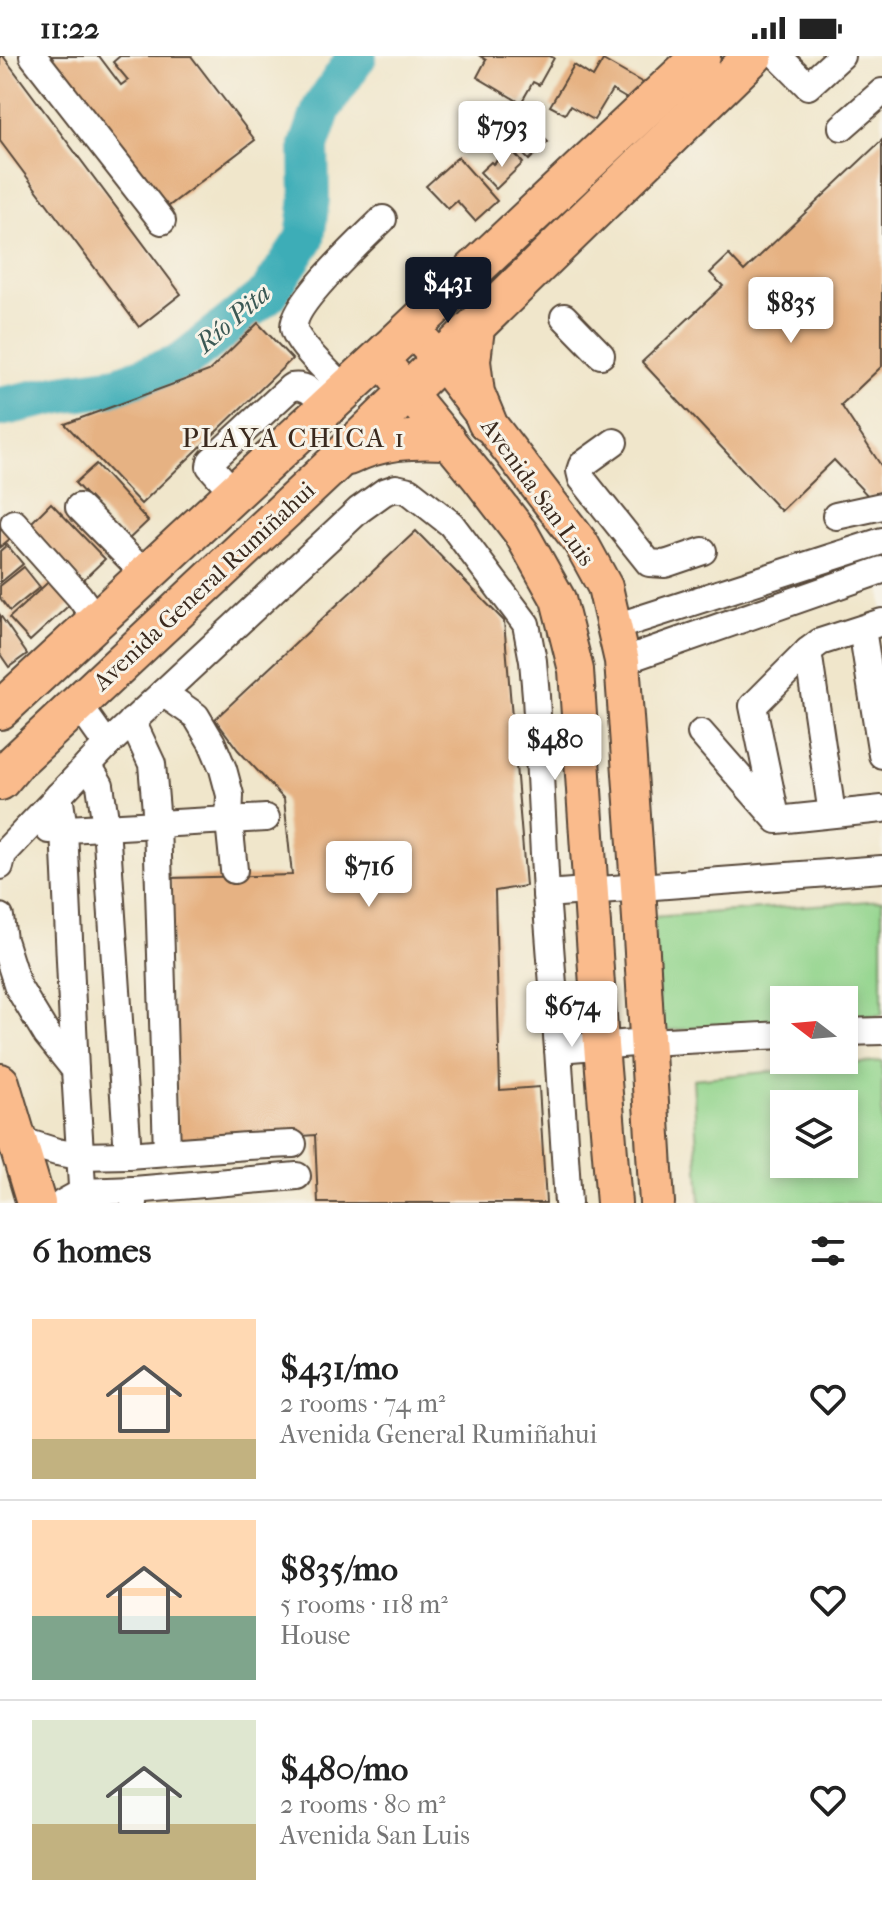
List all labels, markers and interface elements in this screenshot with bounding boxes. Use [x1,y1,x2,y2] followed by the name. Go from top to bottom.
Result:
[40,11,100,46] text: 11:22
[455,101,549,169] pin: $793
[476,111,528,142] text: $793
[401,257,495,325] pin: $431
[423,267,473,298] text: $431
[744,277,838,345] pin: $835
[188,278,277,360] water label: Río Pita
[766,287,816,318] text: $835
[475,412,601,571] street label: Avenida San Luis
[182,421,406,454] district label: PLAYA CHICA 1
[87,476,321,697] street label: Avenida General Rumiñahui
[508,714,602,782] pin: $480
[526,724,584,755] text: $480
[322,841,416,909] pin: $716
[344,851,394,882] text: $716
[525,981,619,1049] pin: $674
[770,986,858,1074] north arrow
[770,986,858,1178] map controls
[544,991,600,1022] text: $674
[770,1090,858,1178] button: layers
[806,1229,850,1273] icon: filters
[32,1231,151,1271] text: 6 homes
[280,1348,399,1388] text: $431/mo
[96,1351,192,1447] icon: home
[806,1377,850,1421] icon: heart
[280,1388,445,1419] text: 2 rooms · 74 m²
[280,1419,597,1450] text: Avenida General Rumiñahui
[280,1549,398,1589] text: $835/mo
[96,1552,192,1648] icon: home
[806,1578,850,1622] icon: heart
[280,1589,448,1620] text: 5 rooms · 118 m²
[280,1620,350,1651] text: House
[280,1749,408,1789] text: $480/mo
[96,1752,192,1848] icon: home
[806,1778,850,1822] icon: heart
[280,1789,446,1820] text: 2 rooms · 80 m²
[280,1820,470,1851] text: Avenida San Luis

